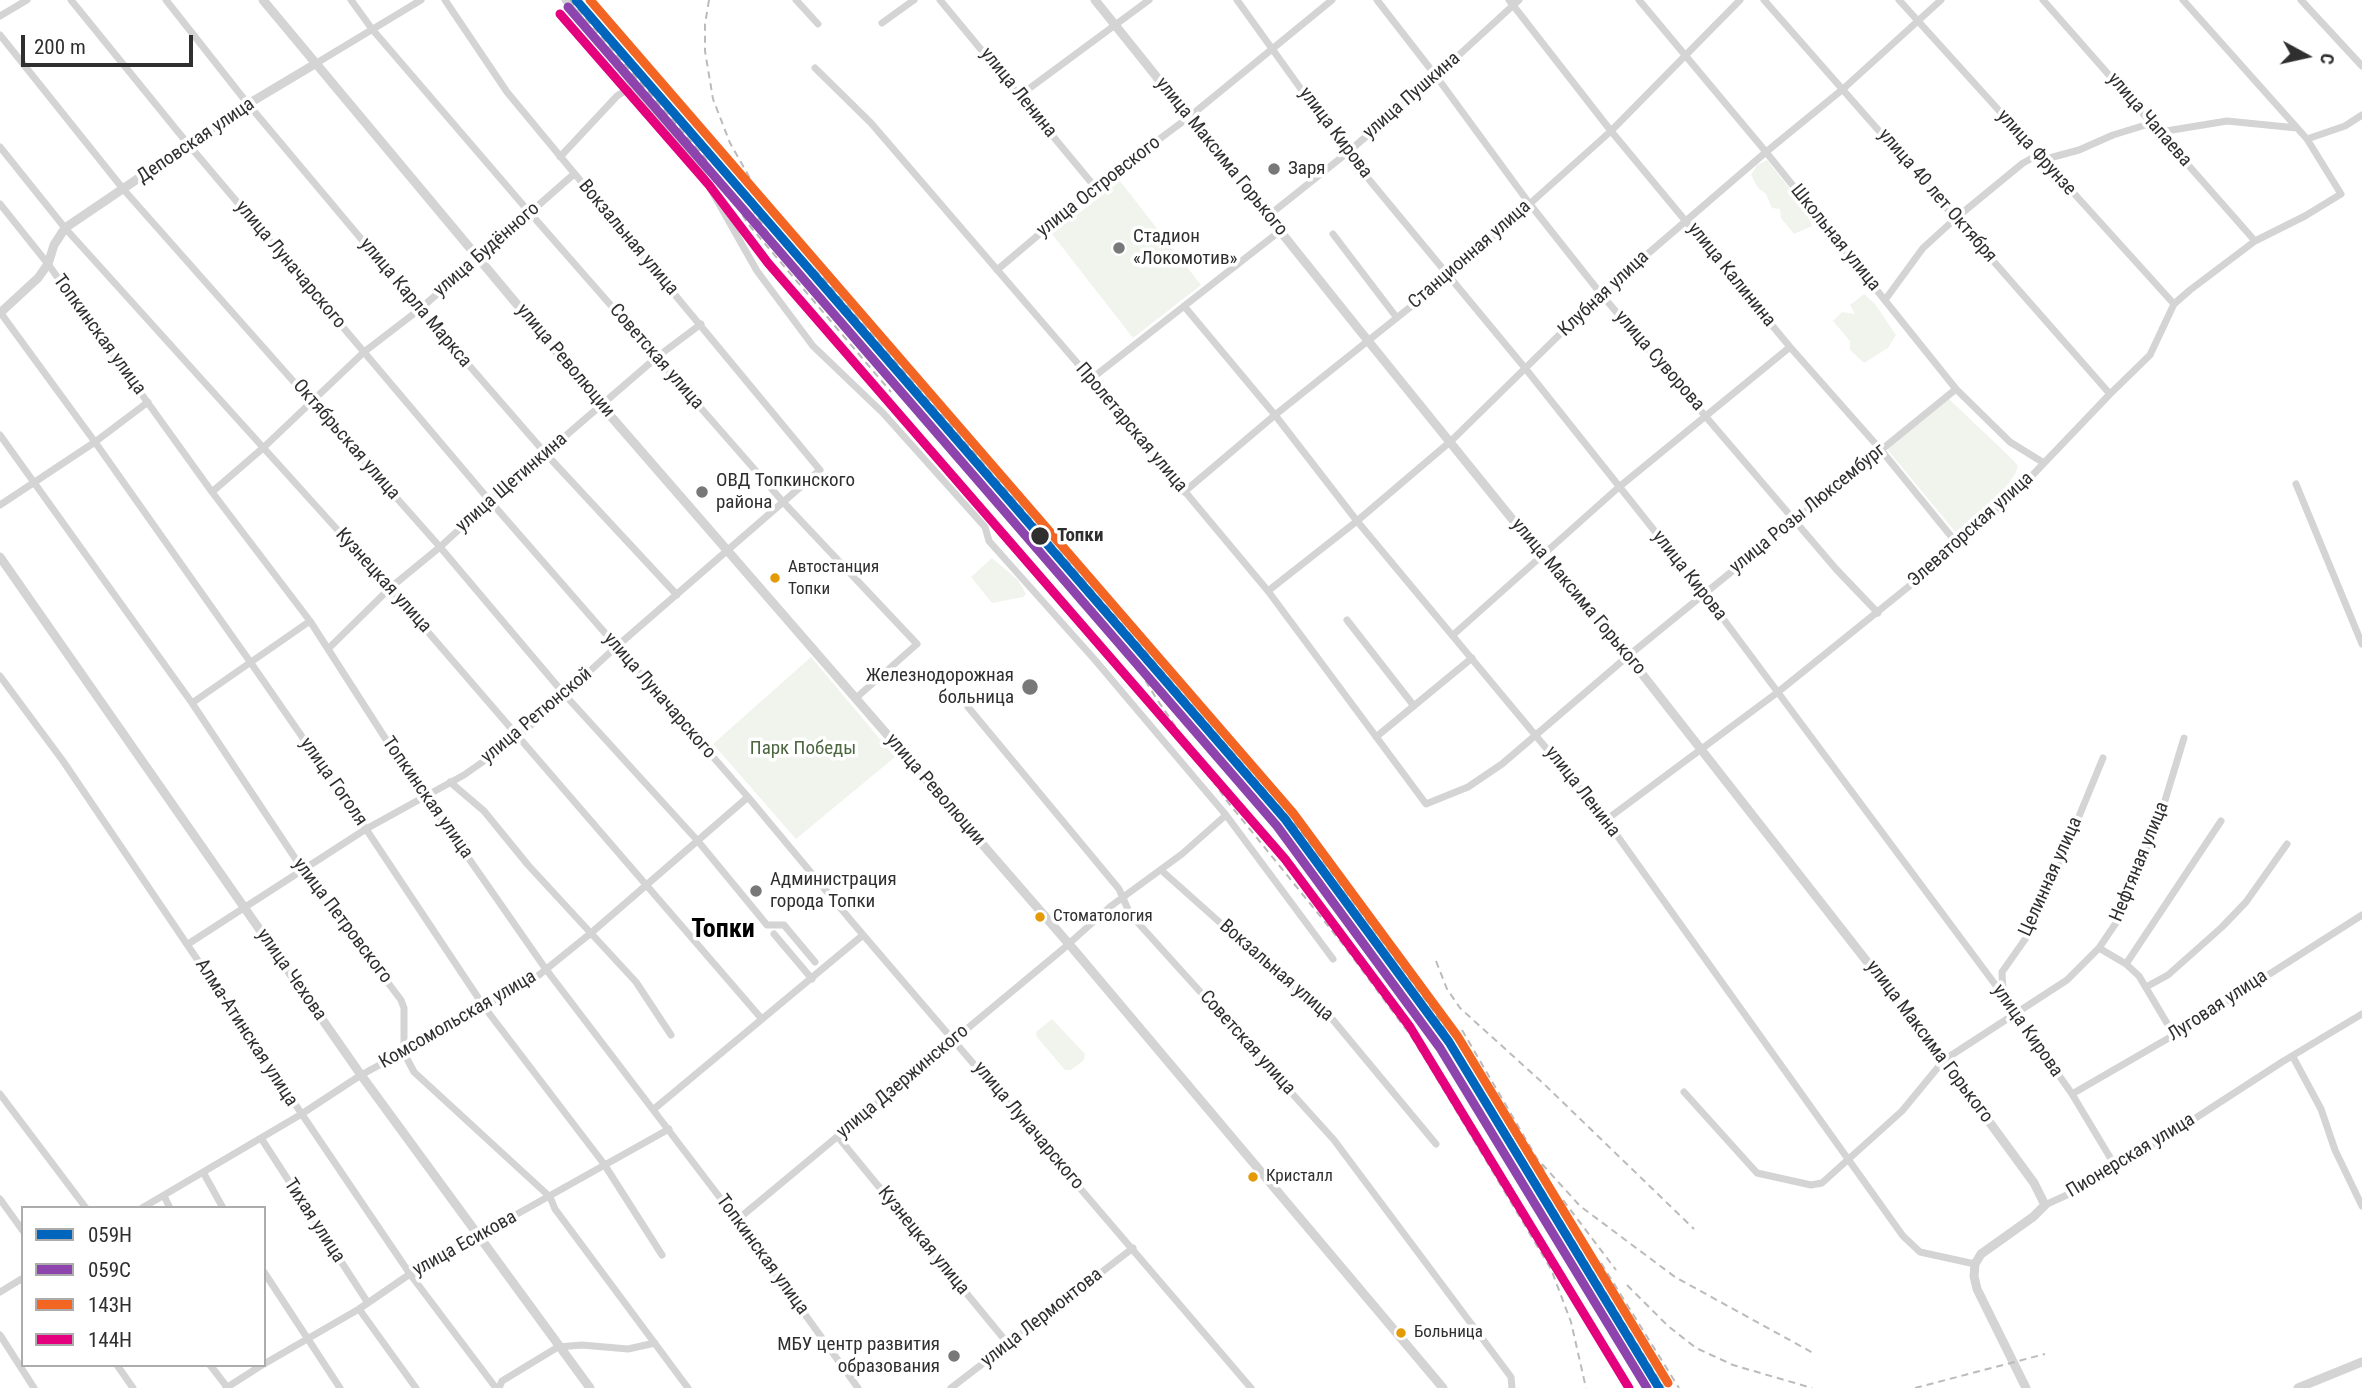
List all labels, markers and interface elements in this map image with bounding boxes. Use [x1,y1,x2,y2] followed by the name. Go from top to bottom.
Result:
[24,21,196,65] scale bar
[2271,21,2341,91] north arrow
[34,35,86,59] text: 200 m
[975,43,1061,143] street label: улица Ленина
[1359,48,1465,144] street label: улица Пушкина
[2315,52,2339,66] text: С
[2102,68,2196,172] street label: улица Чапаева
[1150,73,1292,241] street label: улица Максима Горького
[1293,83,1377,183] street label: улица Кирова
[133,93,259,189] street label: Деповская улица
[1992,105,2080,201] street label: улица Фрунзе
[1873,124,2001,268] street label: улица 40 лет Октября
[1033,132,1165,242] street label: улица Островского
[1288,158,1325,180] place label: Заря
[1266,161,1282,177] marker: Заря
[573,176,683,300] street label: Вокзальная улица
[1785,180,1885,296] street label: Школьная улица
[230,196,350,334] street label: улица Луначарского
[1404,196,1536,314] street label: Станционная улица
[430,198,544,302] street label: улица Будённого
[1682,218,1780,332] street label: улица Калинина
[1133,226,1238,270] place label: Стадион «Локомотив»
[354,234,476,372] street label: улица Карла Маркса
[1111,240,1127,256] marker: Стадион «Локомотив»
[1554,246,1654,342] street label: Клубная улица
[48,270,150,400] street label: Топкинская улица
[511,300,619,422] street label: улица Революции
[604,300,708,414] street label: Советская улица
[1609,306,1709,416] street label: улица Суворова
[1070,359,1192,497] street label: Пролетарская улица
[288,375,404,505] street label: Октябрьская улица
[452,428,572,538] street label: улица Щетинкина
[1726,439,1890,579] street label: улица Розы Люксембург
[1903,468,2039,592] street label: Элеваторская улица
[716,470,855,514] place label: ОВД Топкинского района
[694,484,710,500] marker: ОВД Топкинского района
[1506,514,1650,680] street label: улица Максима Горького
[330,524,436,638] street label: Кузнецкая улица
[1029,525,1051,547] marker: Топки
[1057,525,1103,547] place label: Топки
[1647,526,1731,626] street label: улица Кирова
[788,558,879,598] place label: Автостанция Топки
[768,571,782,585] marker: Автостанция Топки
[598,628,720,764] street label: улица Луначарского
[477,663,597,769] street label: улица Ретюнской
[866,665,1014,709] place label: Железнодорожная больница
[1020,677,1040,697] marker: Железнодорожная больница
[880,729,990,851] street label: улица Революции
[294,733,372,831] street label: улица Гоголя
[377,733,477,863] street label: Топкинская улица
[750,738,856,760] park label: Парк Победы
[1539,742,1625,842] street label: улица Ленина
[2106,799,2174,925] street label: Нефтяная улица
[2014,814,2088,940] street label: Целинная улица
[287,854,397,988] street label: улица Петровского
[770,869,897,913] place label: Администрация города Топки
[748,883,764,899] marker: Администрация города Топки
[1053,907,1153,927] place label: Стоматология
[1033,910,1047,924] marker: Стоматология
[691,914,755,946] district label: Топки
[1214,915,1338,1027] street label: Вокзальная улица
[251,925,331,1025] street label: улица Чехова
[190,955,302,1111] street label: Алма-Атинская улица
[1861,956,1997,1128] street label: улица Максима Горького
[2164,965,2272,1047] street label: Луговая улица
[375,966,541,1074] street label: Комсомольская улица
[1987,980,2067,1082] street label: улица Кирова
[1194,986,1300,1100] street label: Советская улица
[832,1020,974,1144] street label: улица Дзержинского
[968,1057,1088,1195] street label: улица Луначарского
[2063,1109,2199,1203] street label: Пионерская улица
[1266,1167,1333,1187] place label: Кристалл
[1246,1170,1260,1184] marker: Кристалл
[278,1175,350,1267] street label: Тихая улица
[872,1182,974,1300] street label: Кузнецкая улица
[711,1190,813,1320] street label: Топкинская улица
[21,1206,266,1367] legend
[409,1206,521,1282] street label: улица Есикова
[88,1223,132,1247] text: 059Н
[88,1258,131,1282] text: 059С
[977,1264,1107,1372] street label: улица Лермонтова
[88,1293,132,1317] text: 143Н
[1414,1323,1483,1343] place label: Больница
[1394,1326,1408,1340] marker: Больница
[88,1328,132,1352] text: 144Н
[777,1334,940,1378] place label: МБУ центр развития образования
[946,1348,962,1364] marker: МБУ центр развития образования

